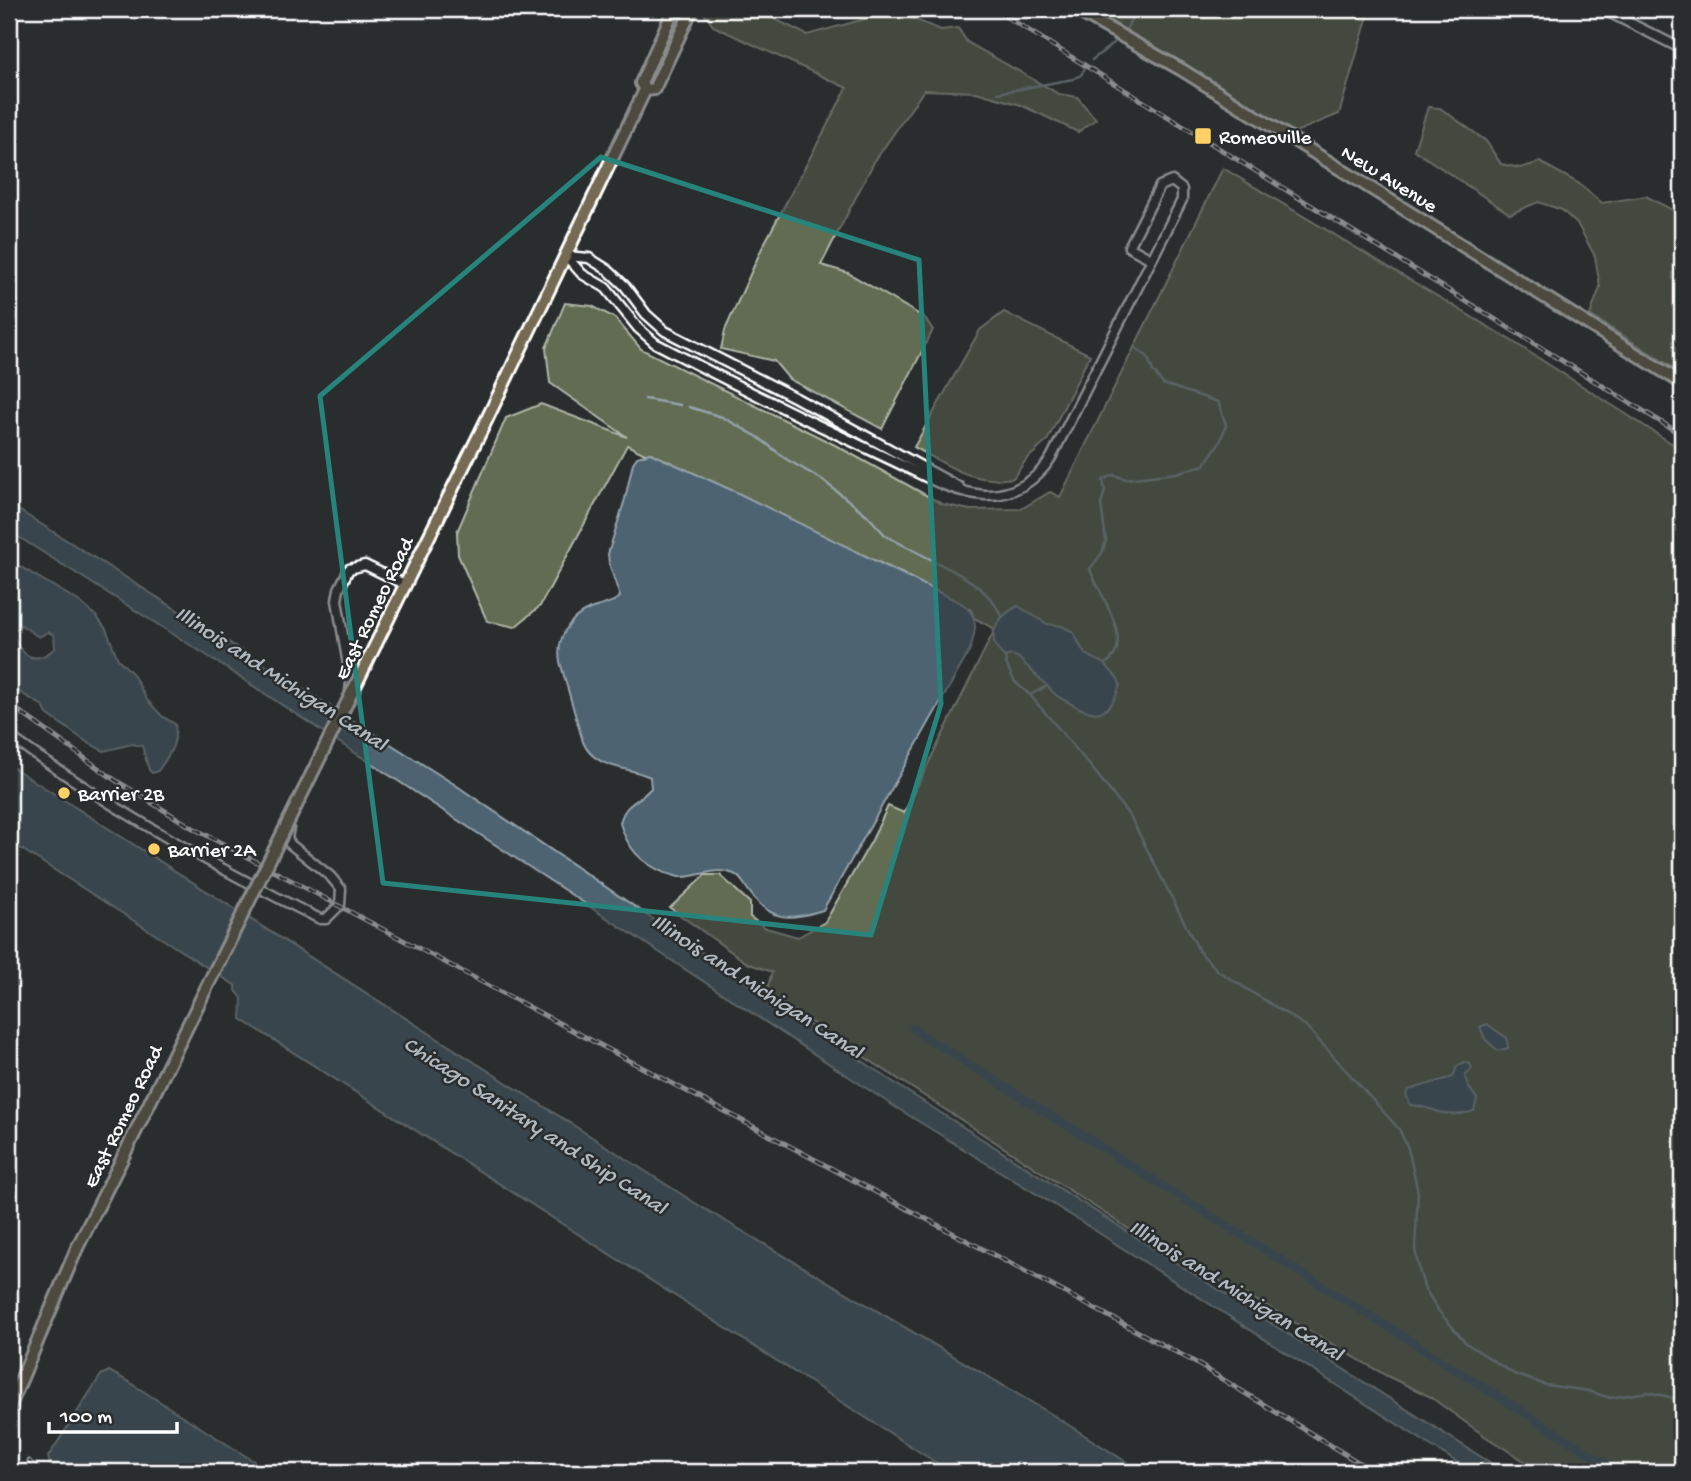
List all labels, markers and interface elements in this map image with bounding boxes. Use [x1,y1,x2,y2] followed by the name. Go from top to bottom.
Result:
[1193,126,1213,146] marker: Romeoville
[1219,127,1313,152] place label: Romeoville
[1335,141,1442,221] street label: New Avenue
[331,533,422,685] street label: East Romeo Road
[169,601,393,760] water label: Illinois and Michigan Canal
[77,784,165,809] place label: Barrier 2B
[56,785,72,801] marker: Barrier 2B
[167,840,257,865] place label: Barrier 2A
[146,841,162,857] marker: Barrier 2A
[645,909,869,1068] water label: Illinois and Michigan Canal
[397,1032,673,1223] water label: Chicago Sanitary and Ship Canal
[80,1041,171,1193] street label: East Romeo Road
[1123,1215,1349,1370] water label: Illinois and Michigan Canal
[49,1390,177,1434] scale bar
[59,1406,112,1431] text: 100 m

